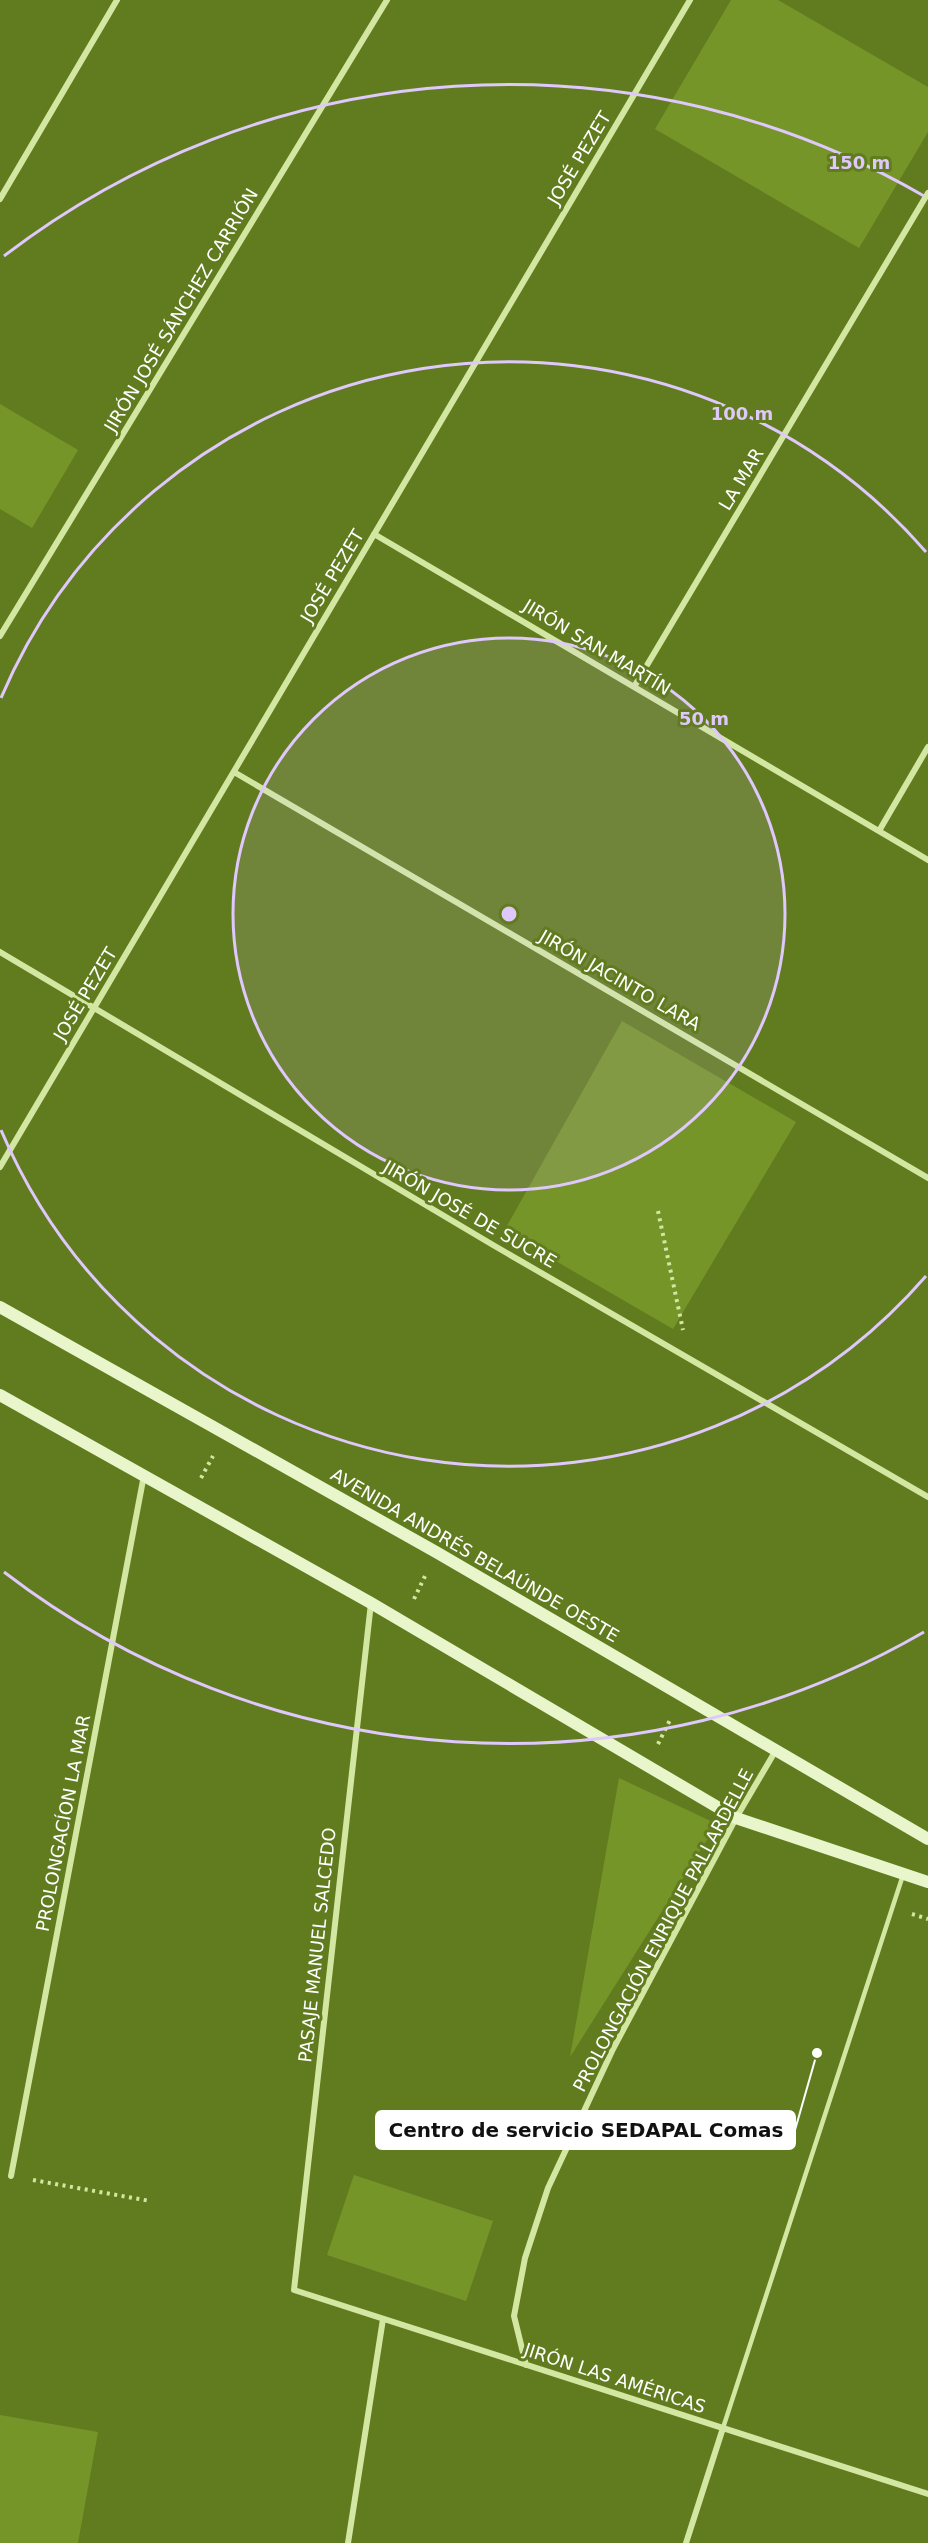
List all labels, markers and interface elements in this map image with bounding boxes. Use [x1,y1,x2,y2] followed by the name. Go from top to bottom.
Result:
[542,107,616,209] street label: JOSÉ PEZET
[828,152,890,173] text: 150 m
[99,184,262,436] street label: JIRÓN JOSÉ SÁNCHEZ CARRIÓN
[711,403,773,424] text: 100 m
[714,444,768,514] street label: LA MAR
[295,525,369,627] street label: JOSÉ PEZET
[518,594,675,699] street label: JIRÓN SAN MARTÍN
[679,708,729,729] text: 50 m
[499,904,519,924] centre of rings
[535,925,705,1035] street label: JIRÓN JACINTO LARA
[48,943,122,1045] street label: JOSÉ PEZET
[379,1155,560,1272] street label: JIRÓN JOSÉ DE SUCRE
[327,1464,623,1646] street label: AVENIDA ANDRÉS BELAÚNDE OESTE
[32,1713,94,1933] street label: PROLONGACÍON LA MAR
[569,1765,757,2095] street label: PROLONGACIÓN ENRIQUE PALLARDELLE
[294,1826,340,2064] street label: PASAJE MANUEL SALCEDO
[376,2111,795,2149] callout: Centro de servicio SEDAPAL Comas
[389,2118,783,2142] text: Centro de servicio SEDAPAL Comas
[521,2338,708,2417] street label: JIRÓN LAS AMÉRICAS

